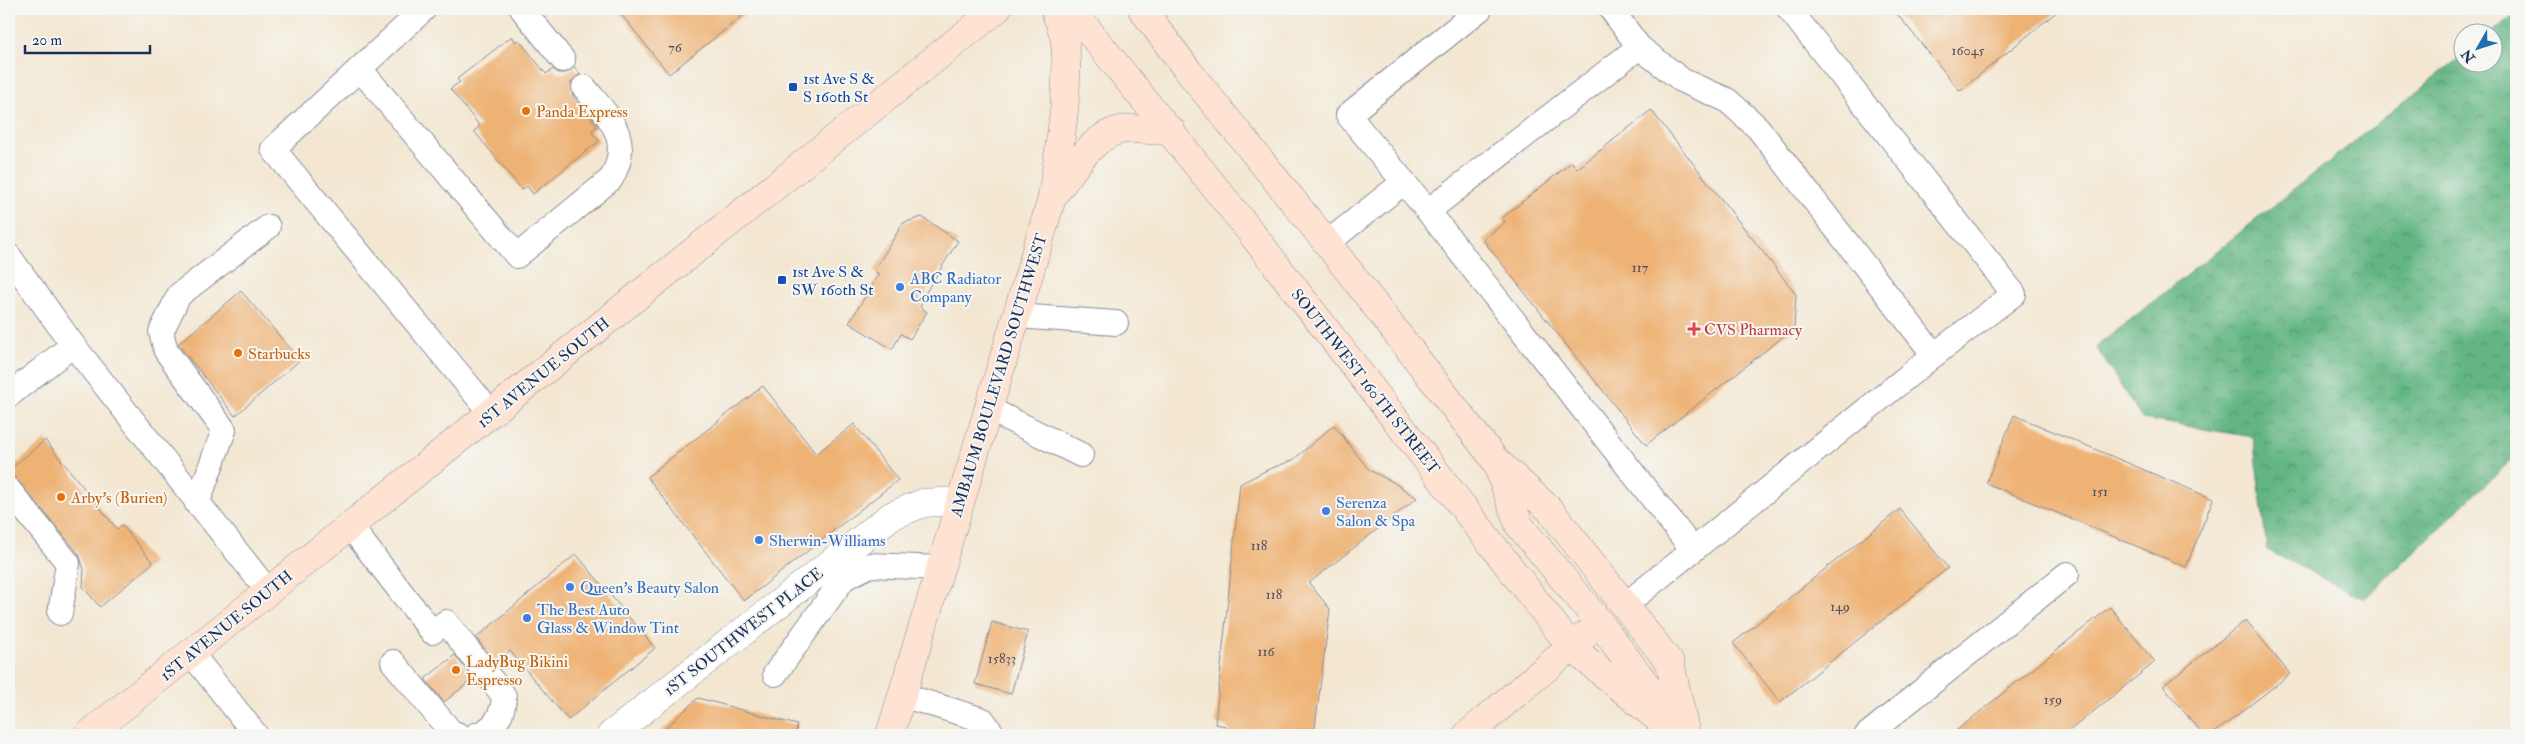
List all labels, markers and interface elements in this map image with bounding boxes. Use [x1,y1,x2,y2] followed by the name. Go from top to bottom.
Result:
[25,22,150,54] scale bar
[2452,22,2502,72] north arrow
[32,31,62,50] text: 20 m
[668,39,683,56] house number: 76
[1952,42,1985,59] house number: 16045
[2457,45,2479,67] text: N
[803,69,875,107] place label: 1st Ave S & S 160th St
[787,81,799,93] marker: 1st Ave S & S 160th St
[536,102,628,123] place label: Panda Express
[520,105,532,117] marker: Panda Express
[946,231,1052,520] street label: AMBAUM BOULEVARD SOUTHWEST
[1632,259,1649,276] house number: 117
[792,262,873,300] place label: 1st Ave S & SW 160th St
[909,269,1001,308] place label: ABC Radiator Company
[776,274,788,286] marker: 1st Ave S & SW 160th St
[894,281,906,293] marker: ABC Radiator Company
[1287,285,1444,478] street label: SOUTHWEST 160TH STREET
[473,313,614,432] street label: 1ST AVENUE SOUTH
[1704,320,1803,340] place label: CVS Pharmacy
[1688,323,1700,335] marker: CVS Pharmacy
[248,344,310,364] place label: Starbucks
[232,347,244,359] marker: Starbucks
[2092,483,2108,500] house number: 151
[70,488,168,508] place label: Arby's (Burien)
[55,491,67,503] marker: Arby's (Burien)
[1336,493,1416,532] place label: Serenza Salon & Spa
[1320,505,1332,517] marker: Serenza Salon & Spa
[769,531,886,551] place label: Sherwin-Williams
[753,534,765,546] marker: Sherwin-Williams
[1251,537,1268,554] house number: 118
[660,563,827,700] street label: 1ST SOUTHWEST PLACE
[156,566,297,685] street label: 1ST AVENUE SOUTH
[580,578,719,598] place label: Queen's Beauty Salon
[564,581,576,593] marker: Queen's Beauty Salon
[1266,586,1283,603] house number: 118
[1830,598,1850,615] house number: 149
[537,600,679,638] place label: The Best Auto Glass & Window Tint
[521,612,533,624] marker: The Best Auto Glass & Window Tint
[1258,643,1275,660] house number: 116
[988,650,1016,667] house number: 15833
[466,652,568,691] place label: LadyBug Bikini Espresso
[450,664,462,676] marker: LadyBug Bikini Espresso
[2044,691,2062,708] house number: 159

